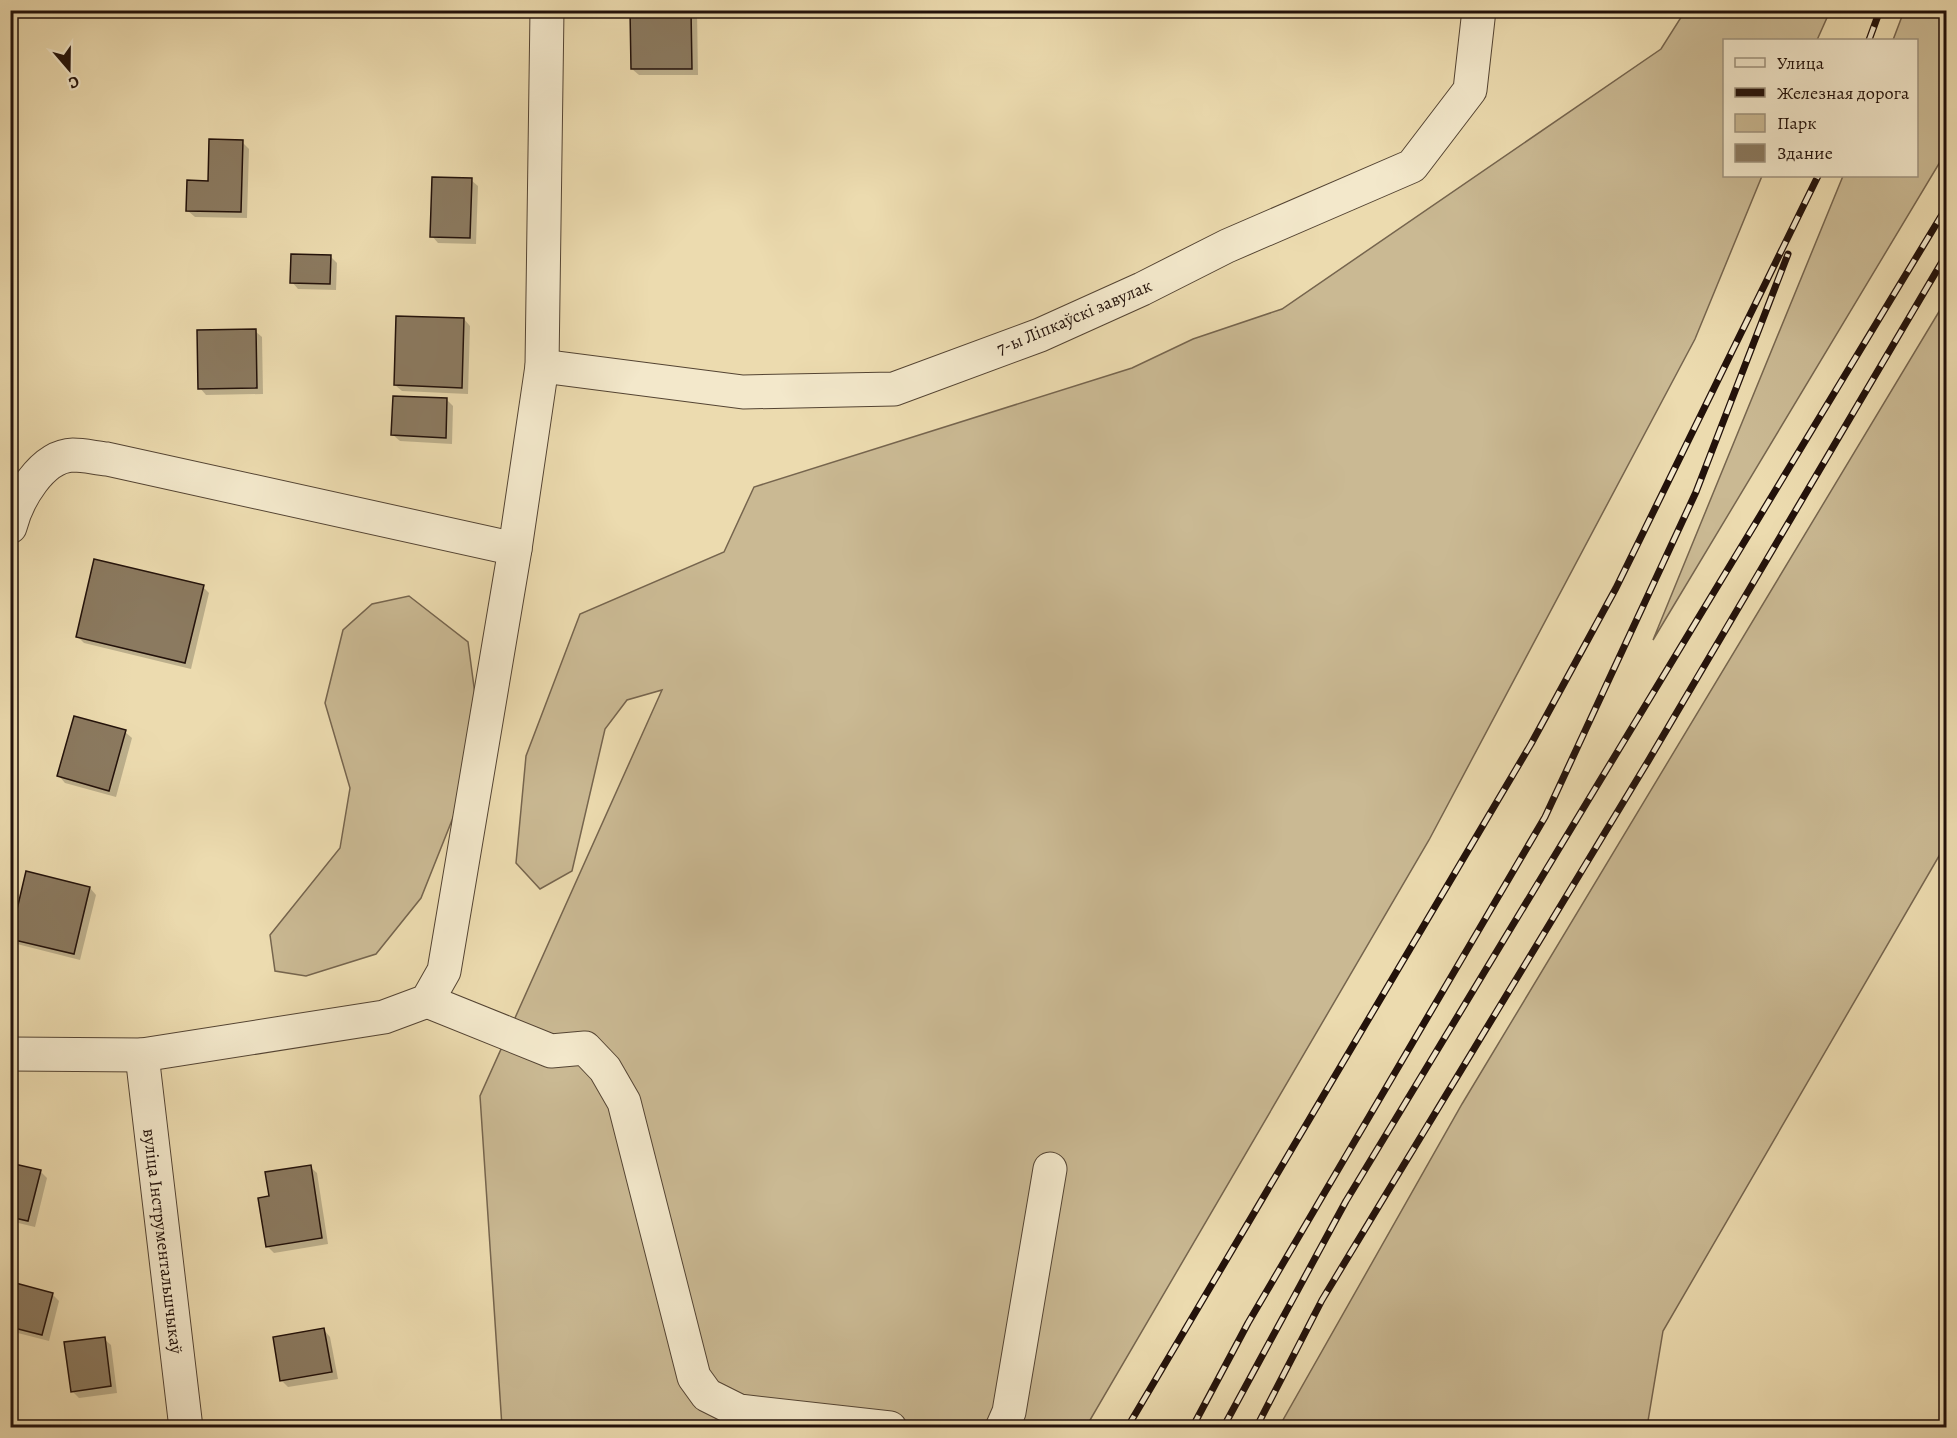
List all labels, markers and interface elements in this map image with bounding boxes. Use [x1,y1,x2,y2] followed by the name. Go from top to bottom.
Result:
[39,39,99,99] north arrow
[1723,39,1918,177] legend
[1777,51,1825,75] text: Улица
[65,70,82,94] text: С
[1777,81,1910,105] text: Железная дорога
[1777,111,1817,135] text: Парк
[1777,141,1833,165] text: Здание
[993,273,1155,361] street label: 7-ы Ліпкаўскі завулак
[137,1127,189,1356] street label: вуліца Інструментальшчыкаў

